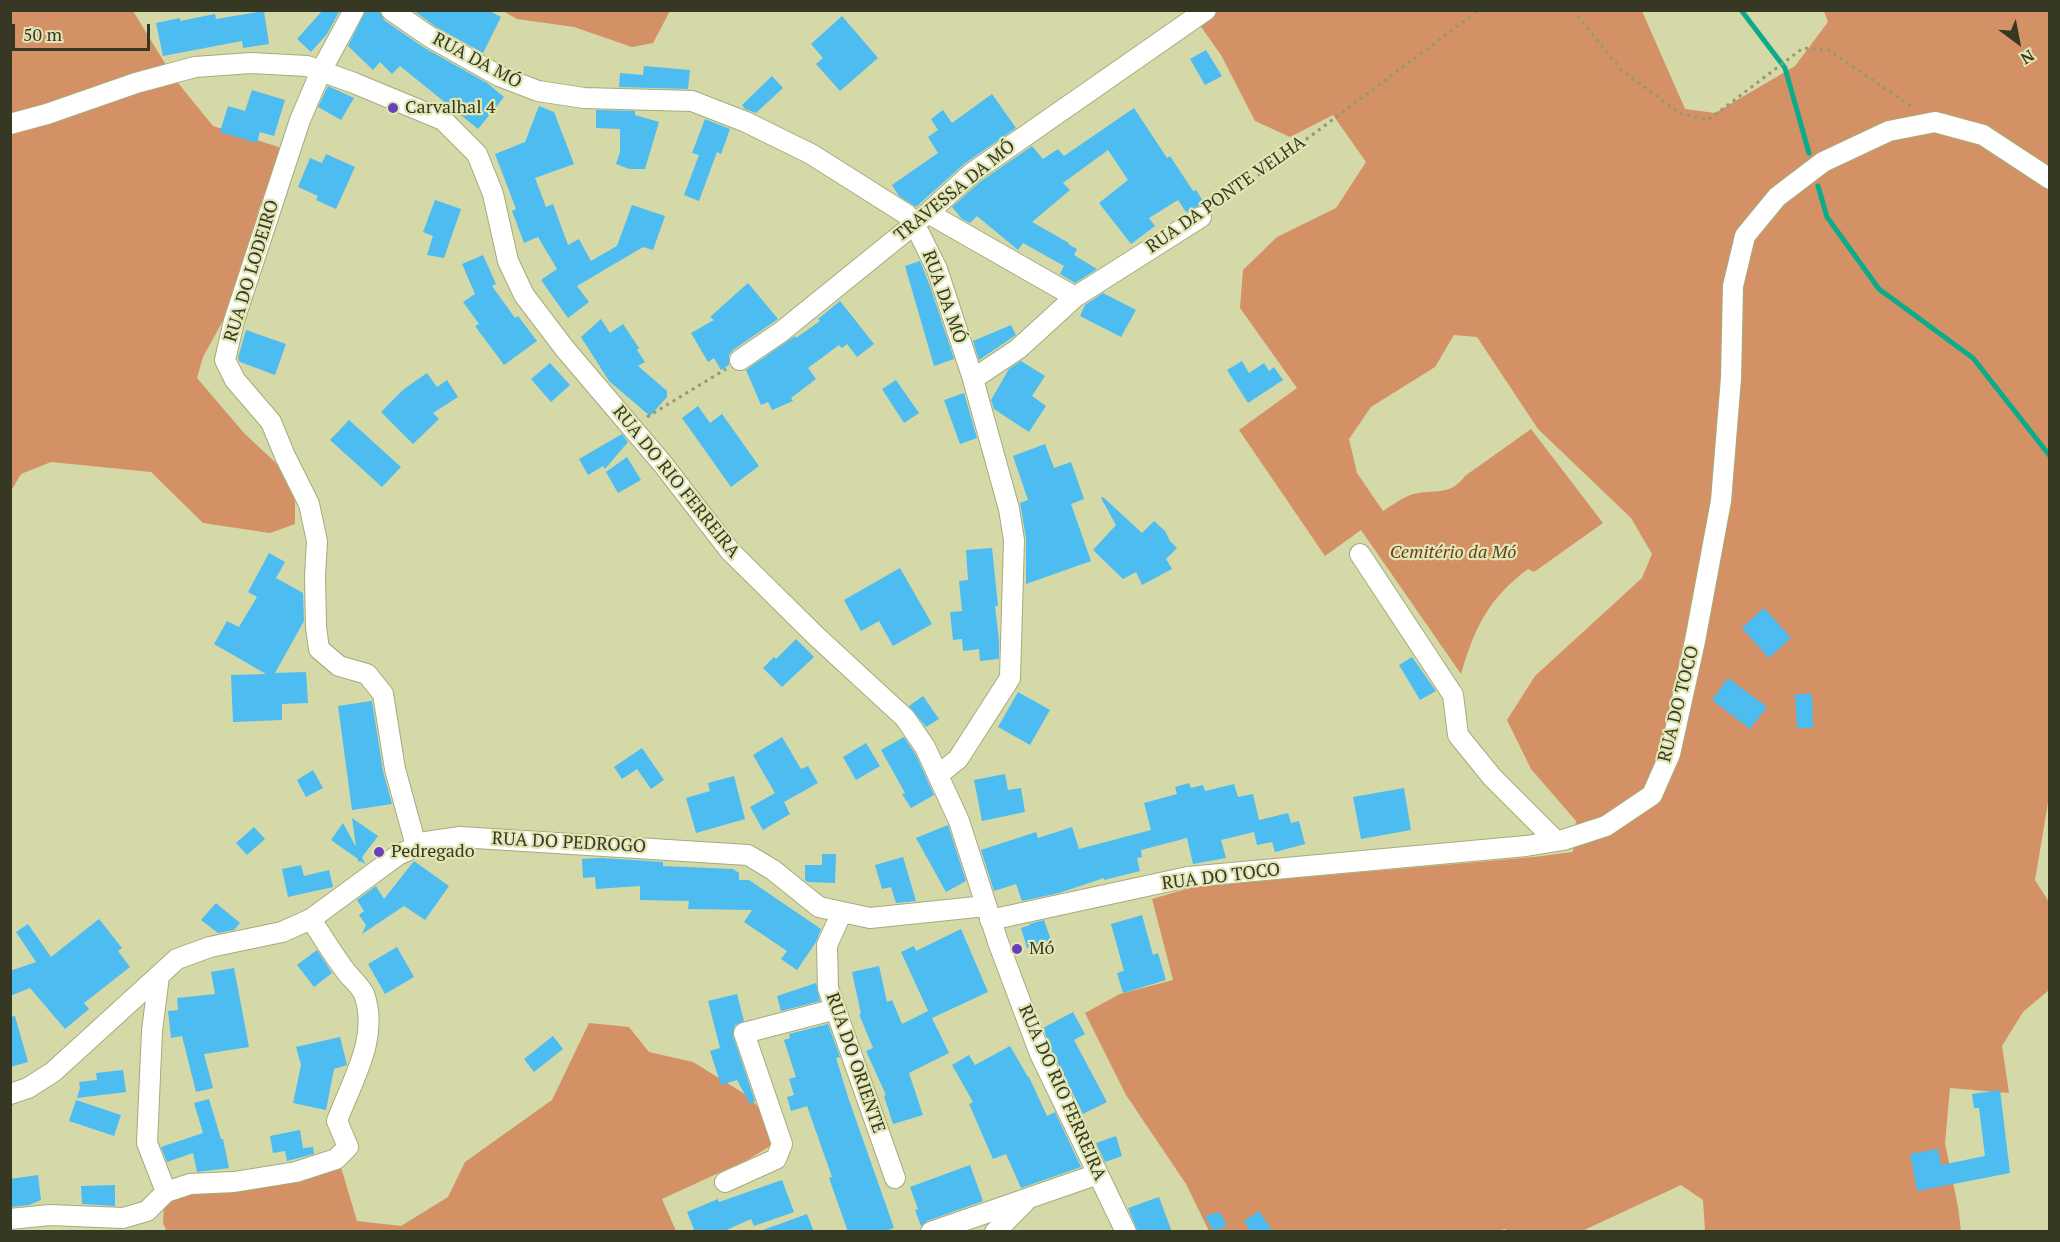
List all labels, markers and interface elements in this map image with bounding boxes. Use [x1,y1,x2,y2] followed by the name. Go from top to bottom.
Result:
[15,12,153,50] scale bar
[1988,12,2048,72] north arrow
[23,22,62,46] text: 50 m
[429,29,525,93] street label: RUA DA MÓ
[2017,45,2039,70] text: N
[405,97,496,119] place label: Carvalhal 4
[386,101,400,115] marker: Carvalhal 4
[1142,132,1310,258] street label: RUA DA PONTE VELHA
[890,136,1020,246] street label: TRAVESSA DA MÓ
[220,197,284,345] street label: RUA DO LODEIRO
[917,247,971,347] street label: RUA DA MÓ
[608,401,744,563] street label: RUA DO RIO FERREIRA
[1390,542,1516,564] park label: Cemitério da Mó
[1654,644,1704,764] street label: RUA DO TOCO
[491,828,647,858] street label: RUA DO PEDROGO
[391,841,475,863] place label: Pedregado
[372,845,386,859] marker: Pedregado
[1161,859,1281,895] street label: RUA DO TOCO
[1029,938,1055,960] place label: Mó
[1010,942,1024,956] marker: Mó
[821,990,889,1136] street label: RUA DO ORIENTE
[1014,1002,1110,1184] street label: RUA DO RIO FERREIRA

